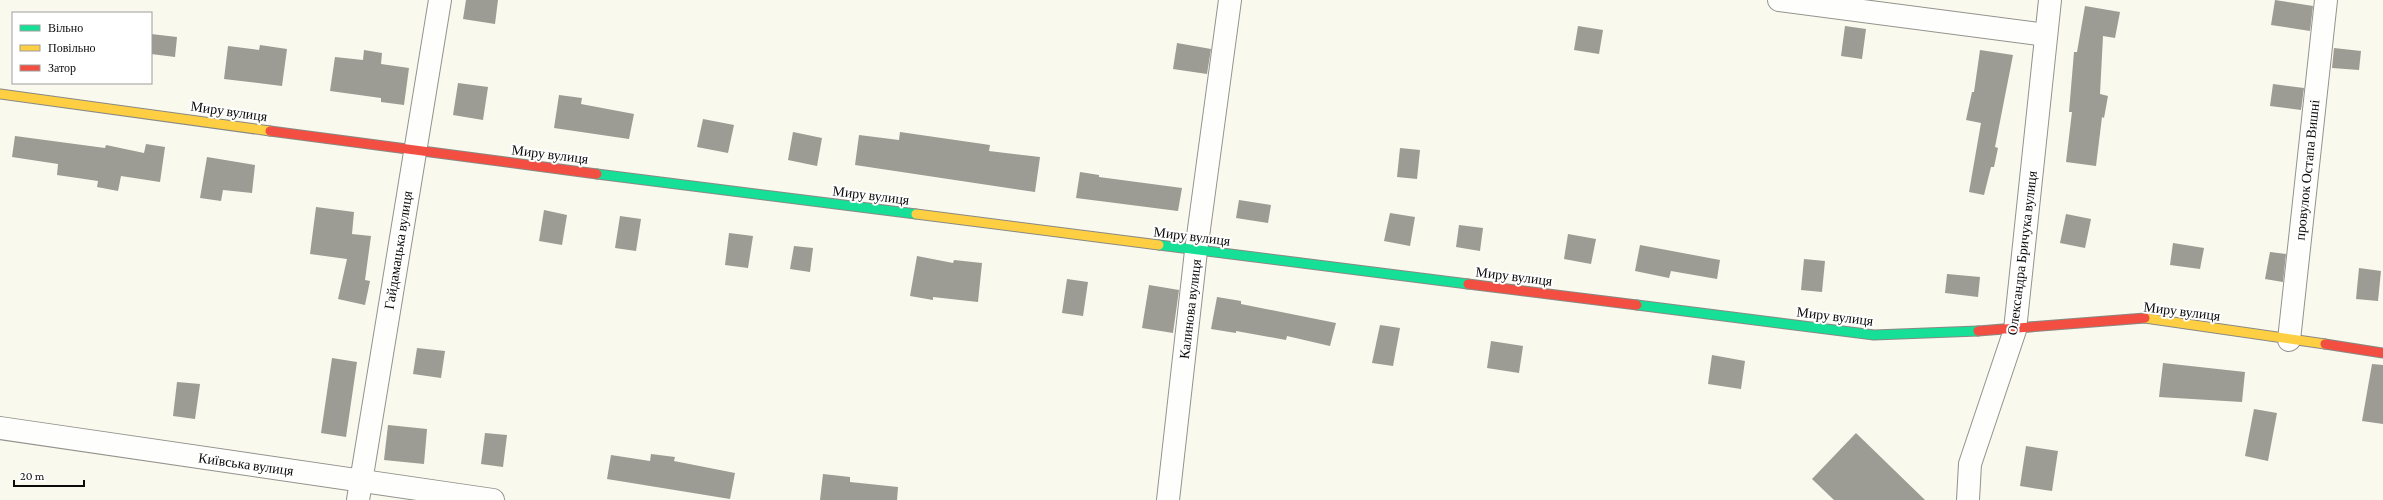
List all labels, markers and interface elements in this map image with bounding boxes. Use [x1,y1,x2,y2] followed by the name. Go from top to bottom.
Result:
[12,12,152,84] legend
[48,21,83,35] text: Вільно
[48,41,96,55] text: Повільно
[48,61,76,75] text: Затор
[190,98,269,124] street label: Миру вулиця
[2292,99,2322,241] street label: провулок Остапа Вишні
[511,141,590,167] street label: Миру вулиця
[2004,169,2040,336] street label: Олександра Бричука вулиця
[832,182,911,208] street label: Миру вулиця
[381,189,415,311] street label: Гайдамацька вулиця
[1153,223,1232,249] street label: Миру вулиця
[1176,258,1204,360] street label: Калинова вулиця
[1475,263,1554,289] street label: Миру вулиця
[2143,298,2222,324] street label: Миру вулиця
[1796,303,1875,329] street label: Миру вулиця
[197,449,295,479] street label: Київська вулиця
[14,462,84,488] scale bar
[20,469,45,483] text: 20 m

